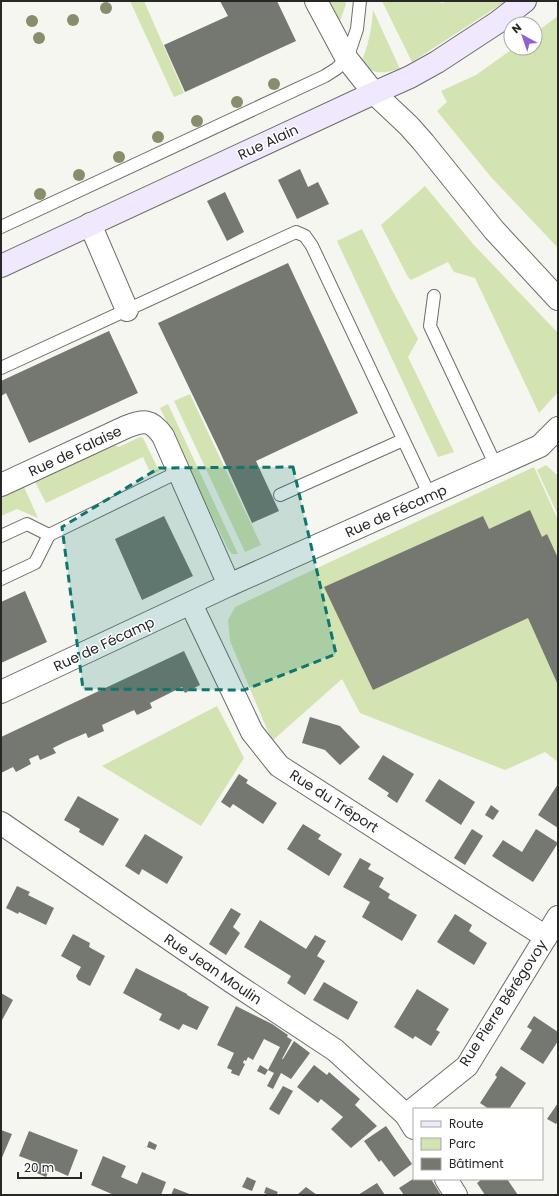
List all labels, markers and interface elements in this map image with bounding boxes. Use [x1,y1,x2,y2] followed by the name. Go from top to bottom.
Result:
[503,16,543,56] north arrow
[508,20,525,37] text: N
[234,119,302,165] street label: Rue Alain
[25,421,125,481] street label: Rue de Falaise
[342,480,450,542] street label: Rue de Fécamp
[50,612,158,676] street label: Rue de Fécamp
[286,765,382,837] street label: Rue du Tréport
[160,929,266,1009] street label: Rue Jean Moulin
[455,936,552,1070] street label: Rue Pierre Bérégovoy
[413,1108,543,1180] legend
[449,1115,483,1132] text: Route
[449,1135,476,1152] text: Parc
[18,1154,81,1180] scale bar
[449,1155,504,1172] text: Bâtiment
[24,1159,54,1176] text: 20 m

